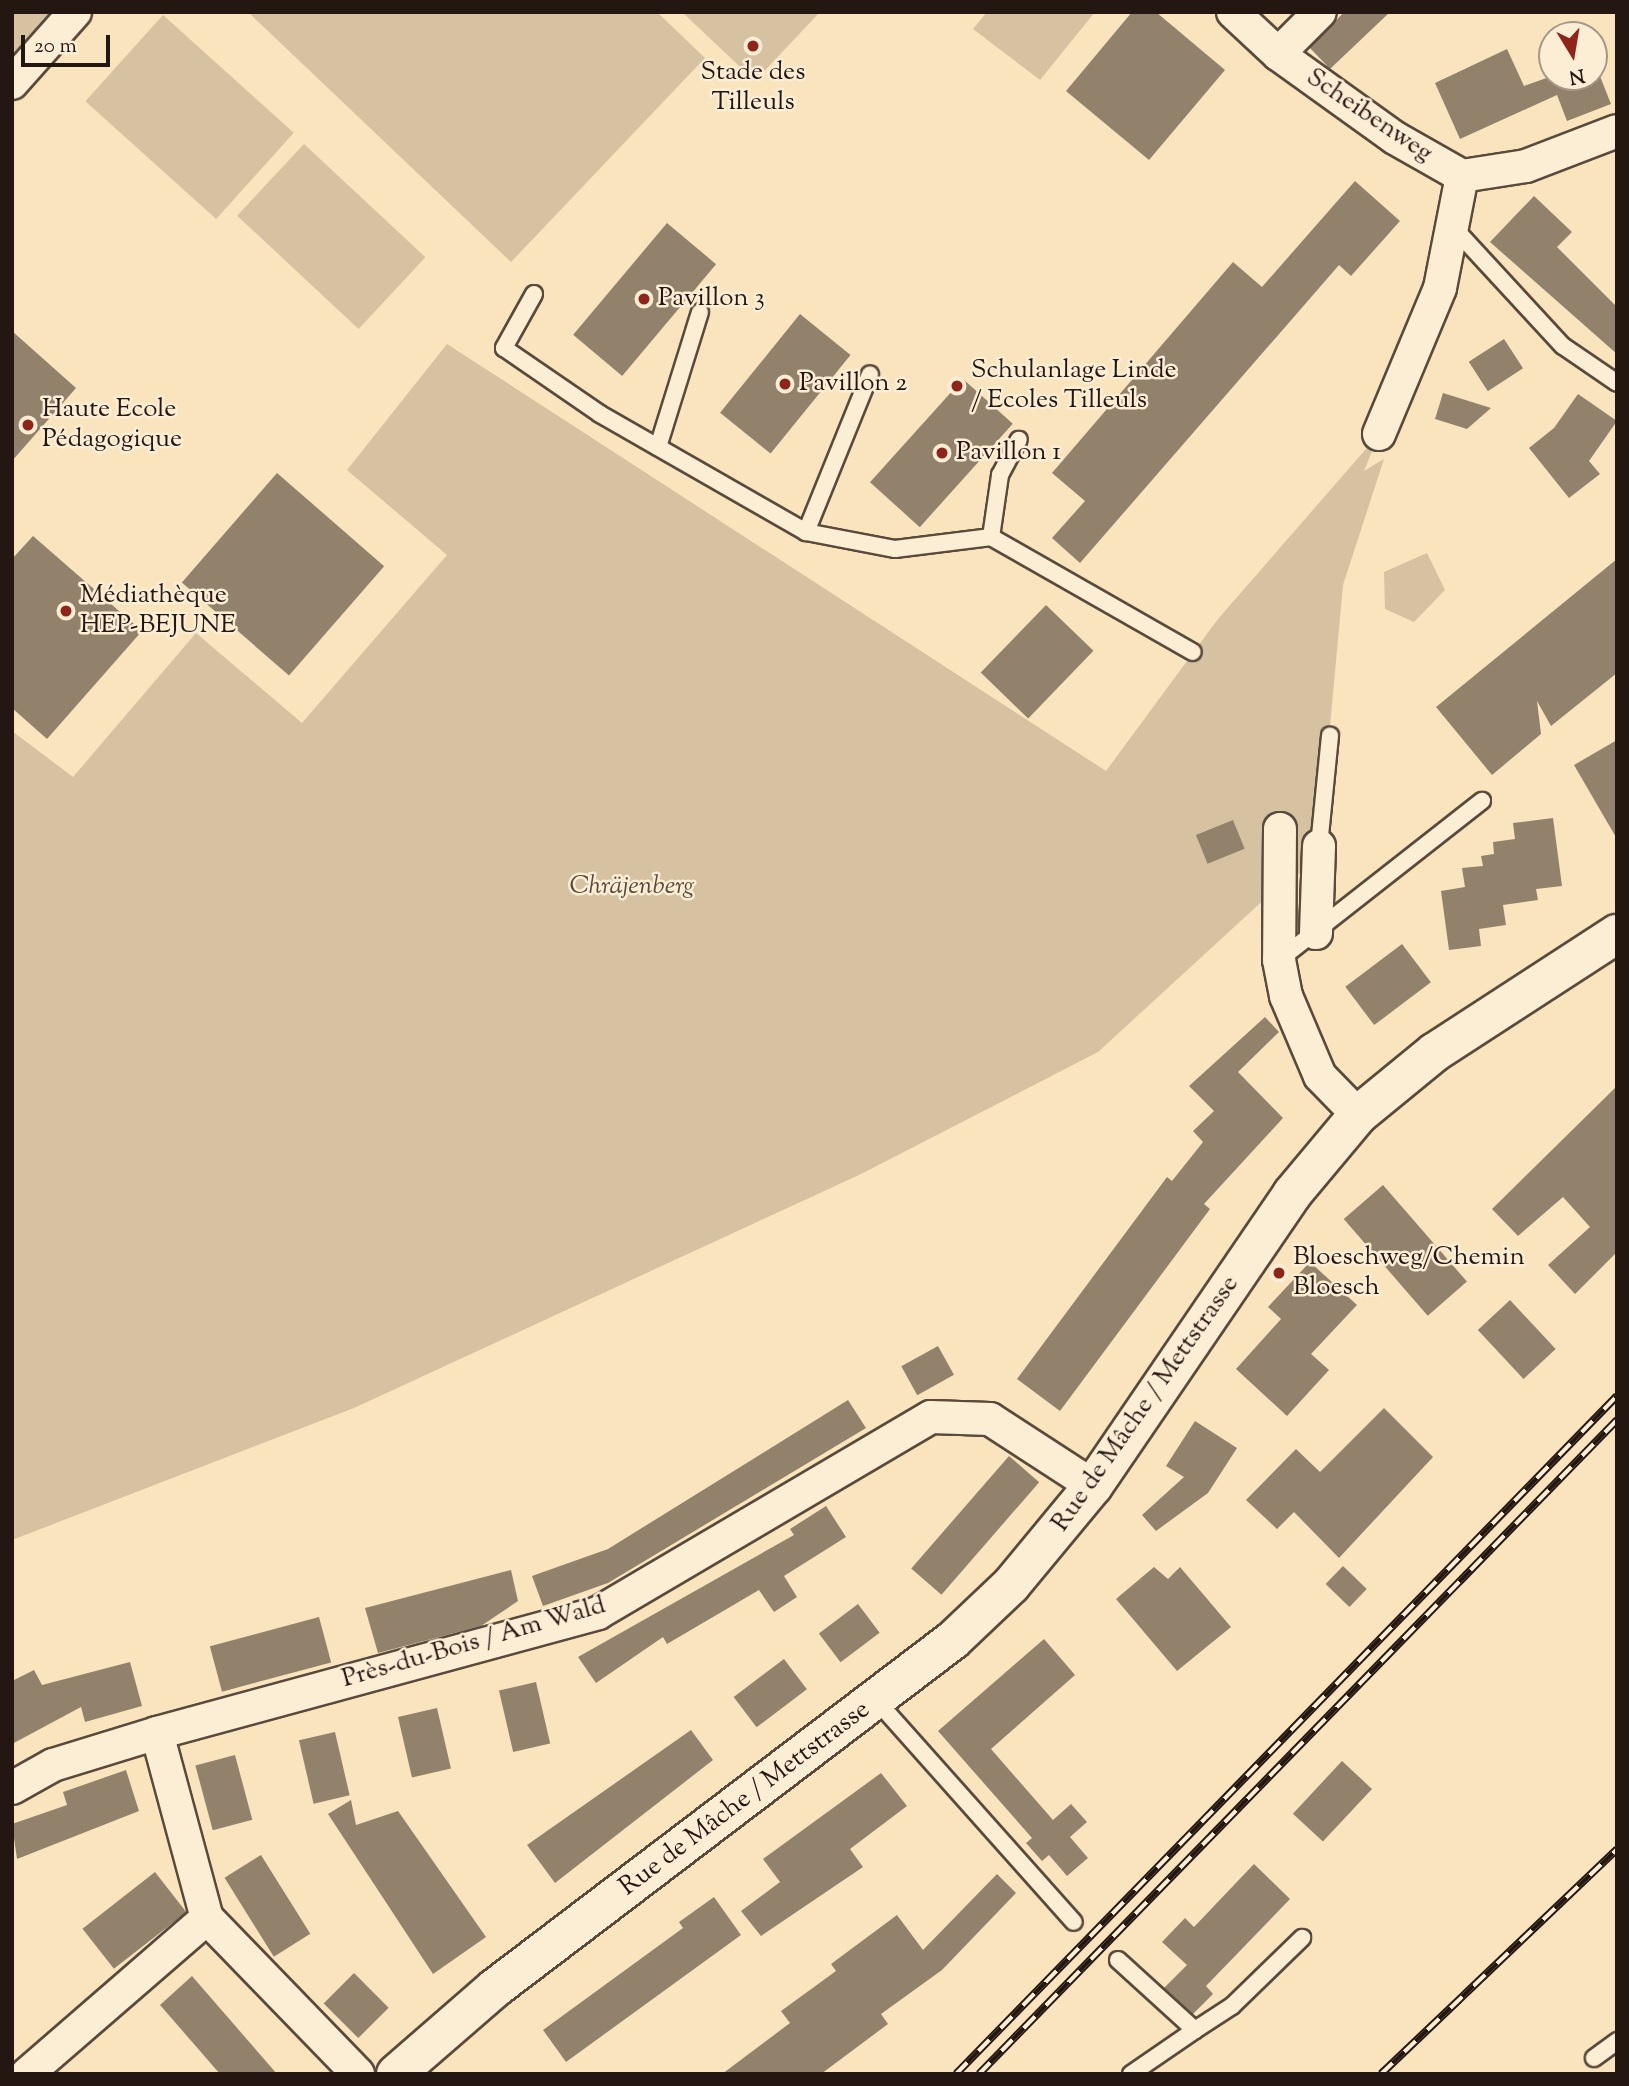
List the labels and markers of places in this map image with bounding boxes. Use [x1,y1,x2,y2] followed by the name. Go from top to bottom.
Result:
[745,38,761,54] marker: Stade des Tilleuls
[701,57,805,119] place label: Stade des Tilleuls
[658,283,765,315] place label: Pavillon 3
[636,291,652,307] marker: Pavillon 3
[971,355,1177,416] place label: Schulanlage Linde / Ecoles Tilleuls
[799,368,907,400] place label: Pavillon 2
[777,376,793,392] marker: Pavillon 2
[949,378,965,394] marker: Schulanlage Linde / Ecoles Tilleuls
[42,394,182,456] place label: Haute Ecole Pédagogique
[20,417,36,433] marker: Haute Ecole Pédagogique
[956,437,1061,469] place label: Pavillon 1
[934,445,950,461] marker: Pavillon 1
[80,580,236,642] place label: Médiathèque HEP-BEJUNE
[58,603,74,619] marker: Médiathèque HEP-BEJUNE
[1293,1242,1525,1304] place label: Bloeschweg/Chemin Bloesch
[1271,1265,1287,1281] marker: Bloeschweg/Chemin Bloesch

